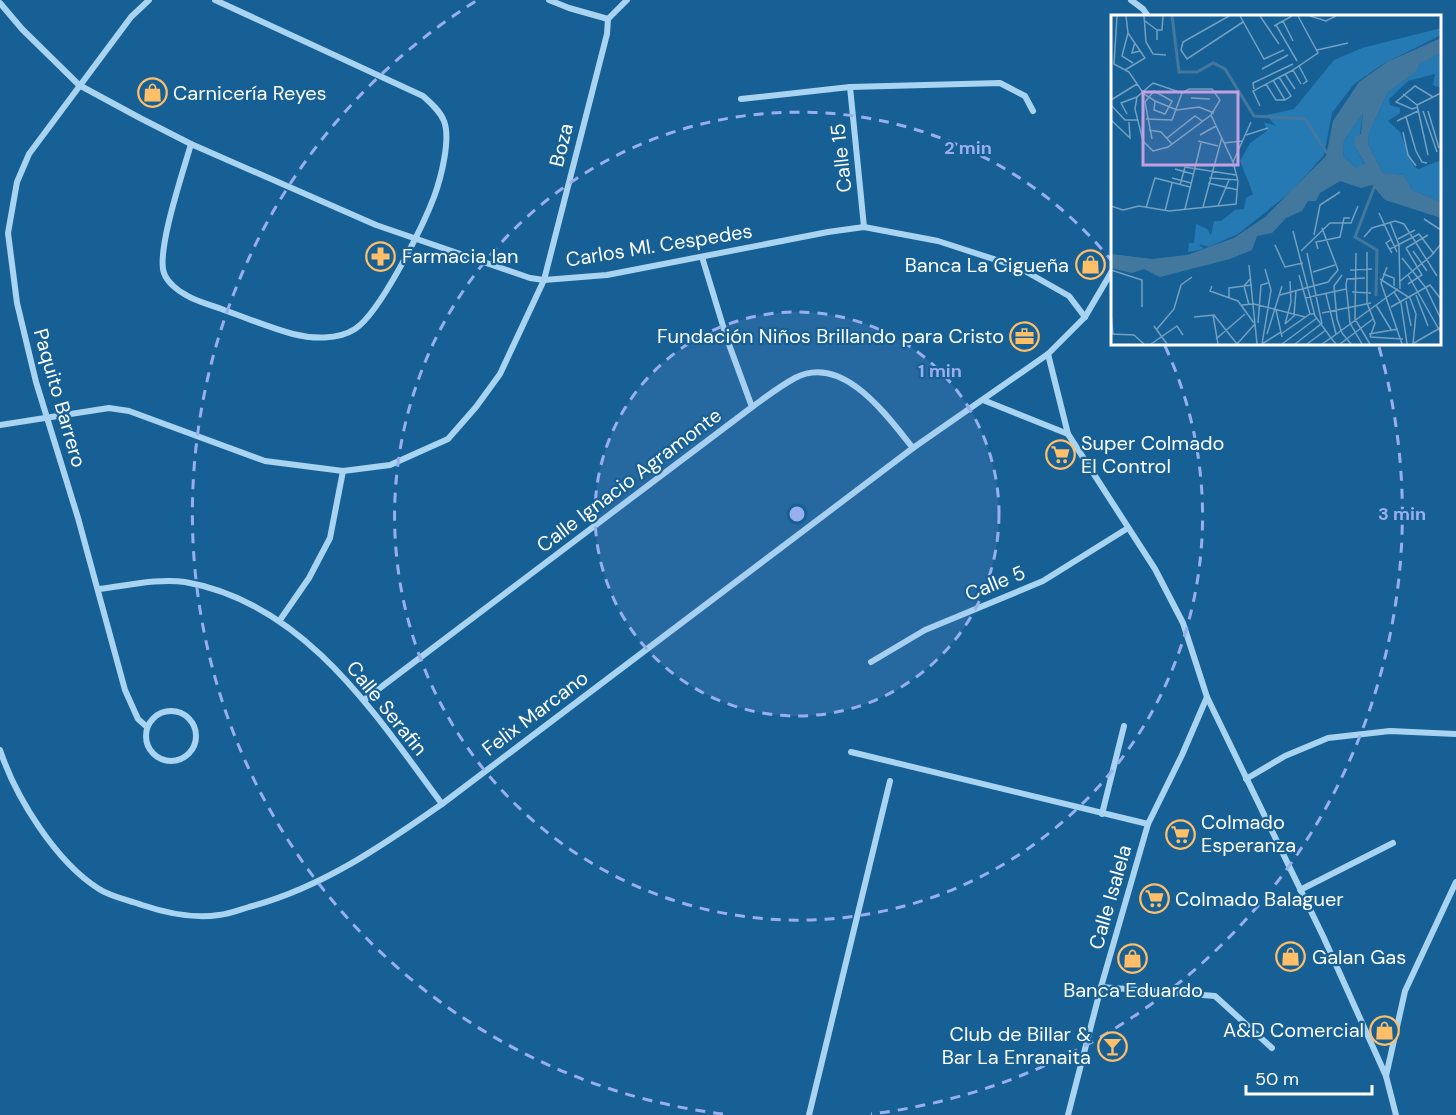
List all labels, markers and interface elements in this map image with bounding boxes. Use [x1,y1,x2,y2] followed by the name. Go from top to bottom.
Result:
[1111,15,1441,345] inset map
[136,77,168,109] shop icon: Carnicería Reyes
[173,80,327,106] place label: Carnicería Reyes
[543,121,579,169] street label: Boza
[824,122,858,194] street label: Calle 15
[944,136,992,160] text: 2 min
[564,217,754,273] street label: Carlos Ml. Cespedes
[365,240,397,272] pharmacy icon: Farmacia Ian
[402,243,518,269] place label: Farmacia Ian
[1074,249,1106,281] shop icon: Banca La Cigueña
[905,252,1069,278] place label: Banca La Cigueña
[1009,320,1041,352] office icon: Fundación Niños Brillando para Cristo
[657,323,1004,349] place label: Fundación Niños Brillando para Cristo
[28,326,92,470] street label: Paquito Barrero
[918,359,962,383] text: 1 min
[531,402,727,558] street label: Calle Ignacio Agramonte
[1081,430,1224,479] place label: Super Colmado El Control
[1044,439,1076,471] supermarket icon: Super Colmado El Control
[1378,502,1426,526] text: 3 min
[787,504,807,524] centre of rings
[961,559,1029,607] street label: Calle 5
[341,655,433,761] street label: Calle Serafin
[477,665,593,761] street label: Felix Marcano
[1201,809,1296,858] place label: Colmado Esperanza
[1164,818,1196,850] supermarket icon: Colmado Esperanza
[1083,842,1137,952] street label: Calle Isalela
[1138,883,1170,915] supermarket icon: Colmado Balaguer
[1175,886,1344,912] place label: Colmado Balaguer
[1275,941,1307,973] shop icon: Galan Gas
[1117,943,1149,975] shop icon: Banca Eduardo
[1312,944,1406,970] place label: Galan Gas
[1063,977,1203,1003] place label: Banca Eduardo
[1369,1014,1401,1046] shop icon: A&D Comercial
[1223,1017,1364,1043] place label: A&D Comercial
[942,1021,1091,1070] place label: Club de Billar & Bar La Enranaita
[1096,1030,1128,1062] bar icon: Club de Billar & Bar La Enranaita
[1246,1058,1372,1096] scale bar
[1255,1067,1299,1091] text: 50 m

